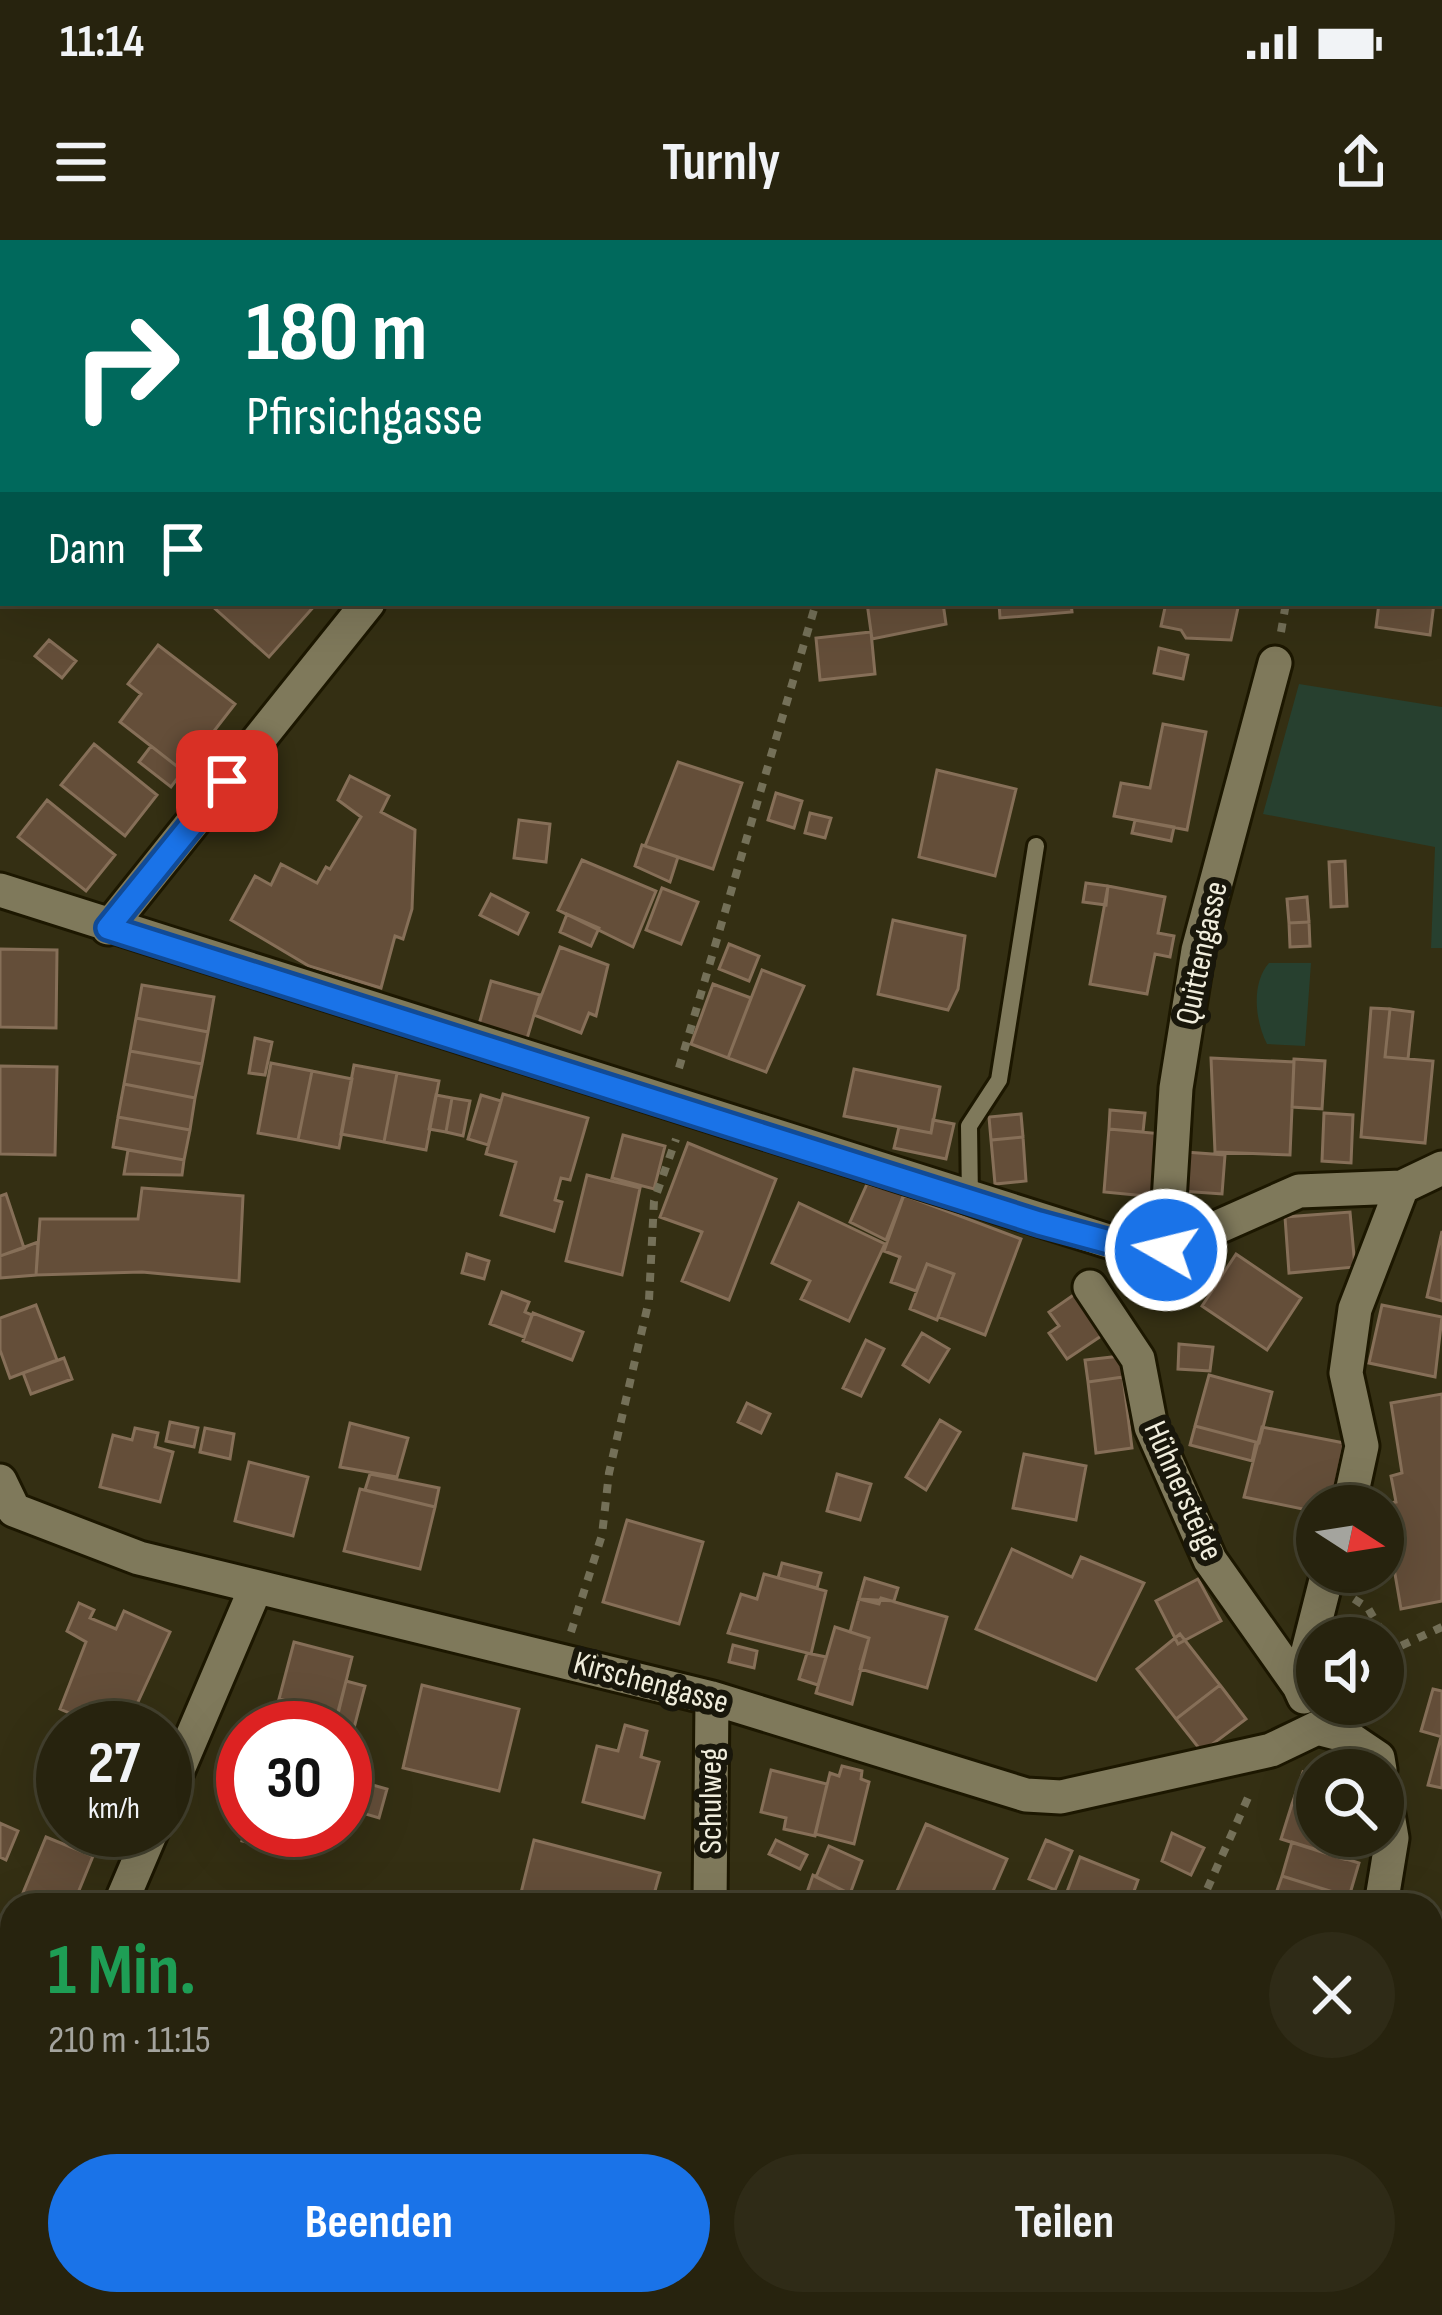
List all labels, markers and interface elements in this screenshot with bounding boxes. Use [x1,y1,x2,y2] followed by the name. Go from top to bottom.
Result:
[60,15,144,70] text: 11:14
[48,129,114,195] icon: menu
[1328,129,1394,195] icon: share
[662,130,780,195] text: Turnly
[246,283,427,384] text: 180 m
[48,288,204,444] icon: right
[246,385,483,450] text: Pfirsichgasse
[150,516,216,582] icon: arrive
[48,522,126,577] text: Dann
[176,730,278,832] pin
[194,748,260,814] icon: arrive
[1167,878,1237,1028] street label: Quittengasse
[1103,1187,1229,1313] position arrow
[1135,1415,1231,1567] street label: Hühnersteige
[1296,1485,1404,1593] north arrow
[1296,1485,1404,1857] map controls
[1296,1617,1404,1725] button: sound
[569,1643,733,1723] street label: Kirschengasse
[216,1701,372,1857] speed limit sign: 30
[88,1728,140,1800] text: 27
[691,1748,731,1854] street label: Schulweg
[1296,1749,1404,1857] button: search
[88,1791,140,1827] text: km/h
[48,1928,196,2015] text: 1 Min.
[1269,1932,1395,2058] button: close
[48,2017,211,2064] text: 210 m · 11:15
[48,2154,710,2292] button: Beenden
[734,2154,1395,2292] button: Teilen

